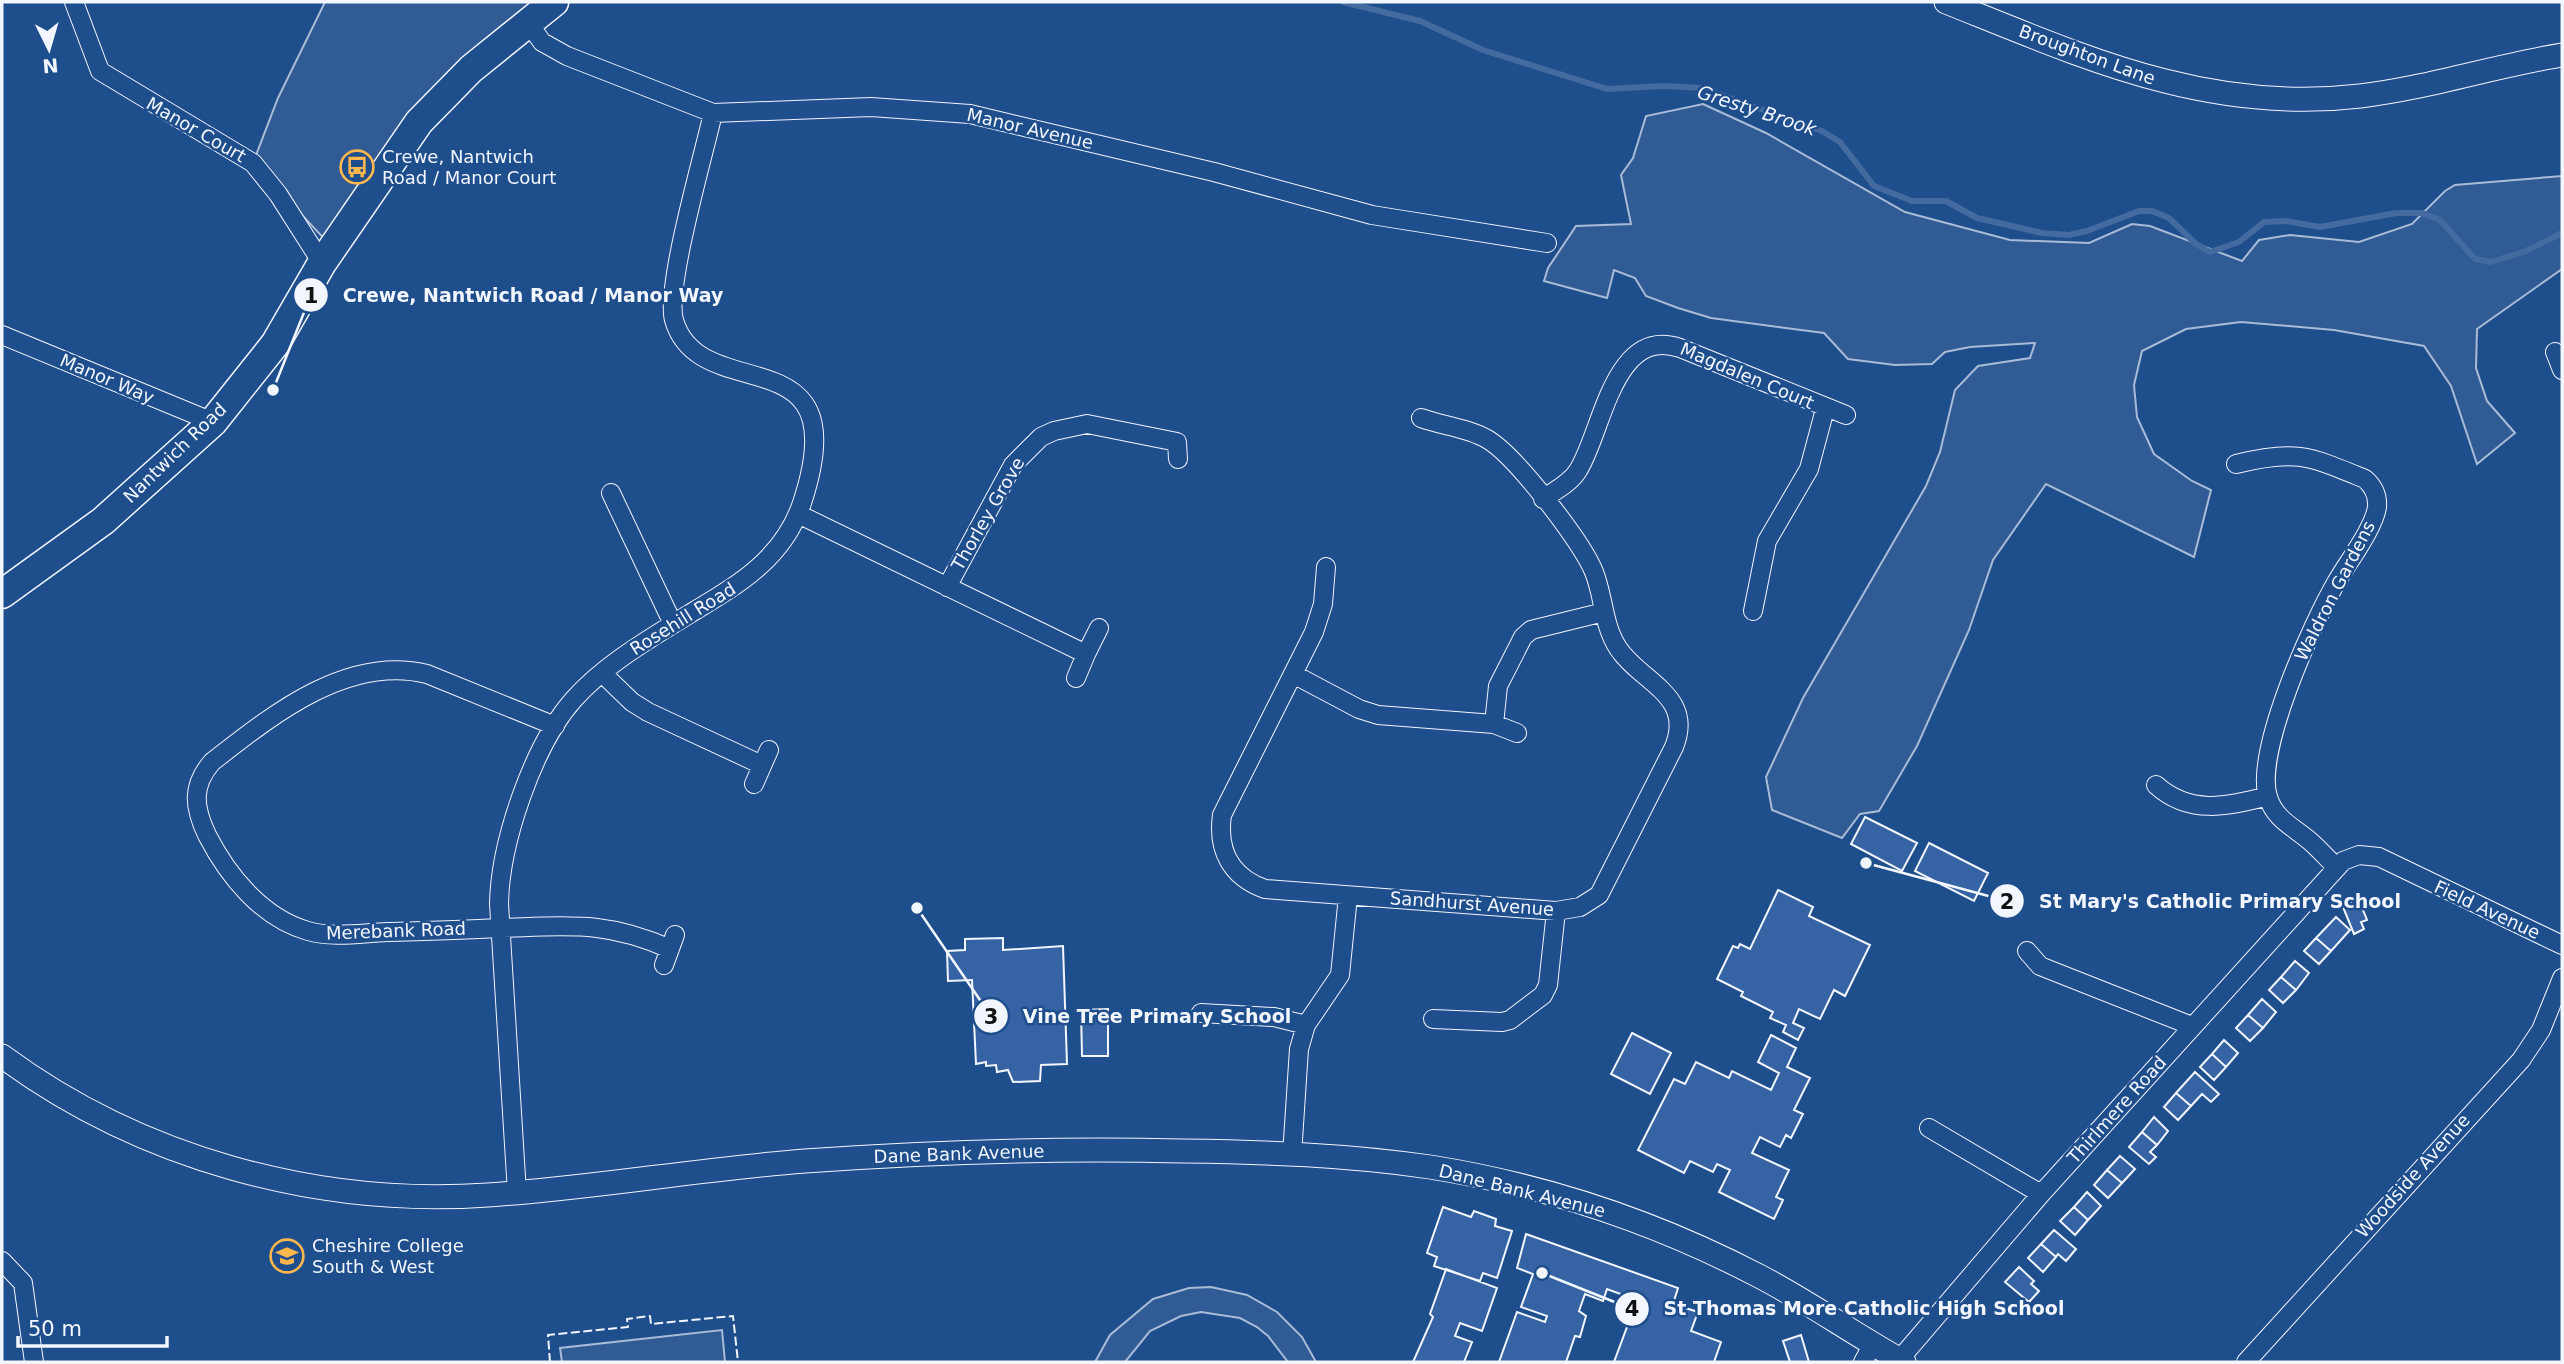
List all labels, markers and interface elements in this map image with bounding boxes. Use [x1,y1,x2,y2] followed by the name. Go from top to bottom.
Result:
[14,14,84,84] north arrow
[2016,20,2158,89] street label: Broughton Lane
[42,54,59,78] text: N
[1695,80,1820,140] water label: Gresty Brook
[143,93,250,167] street label: Manor Court
[965,104,1095,153] street label: Manor Avenue
[382,146,556,188] place label: Crewe, Nantwich Road / Manor Court
[338,148,376,186] bus stop icon: Crewe, Nantwich Road / Manor Court
[293,275,737,315] callout: Crewe, Nantwich Road / Manor Way
[304,284,318,308] text: 1
[343,284,724,306] text: Crewe, Nantwich Road / Manor Way
[1677,338,1817,413] street label: Magdalen Court
[57,349,158,408] street label: Manor Way
[119,398,230,507] street label: Nantwich Road
[946,454,1028,575] street label: Thorley Grove
[2290,517,2379,664] street label: Waldron Gardens
[626,578,739,659] street label: Rosehill Road
[2431,876,2543,943] street label: Field Avenue
[1990,881,2415,921] callout: St Mary's Catholic Primary School
[1389,887,1555,920] street label: Sandhurst Avenue
[2000,890,2014,914] text: 2
[2039,890,2401,912] text: St Mary's Catholic Primary School
[326,918,466,943] street label: Merebank Road
[974,996,1305,1036] callout: Vine Tree Primary School
[984,1005,998,1029] text: 3
[1023,1005,1291,1027] text: Vine Tree Primary School
[2062,1052,2170,1168] street label: Thirlmere Road
[2351,1109,2474,1242] street label: Woodside Avenue
[873,1140,1045,1167] street label: Dane Bank Avenue
[1437,1160,1608,1221] street label: Dane Bank Avenue
[312,1235,464,1277] place label: Cheshire College South & West
[268,1237,306,1275] school or university icon: Cheshire College South & West
[1615,1289,2079,1329] callout: St Thomas More Catholic High School
[1625,1297,1639,1321] text: 4
[1664,1297,2064,1319] text: St Thomas More Catholic High School
[18,1304,166,1348] scale bar
[28,1317,82,1341] text: 50 m

